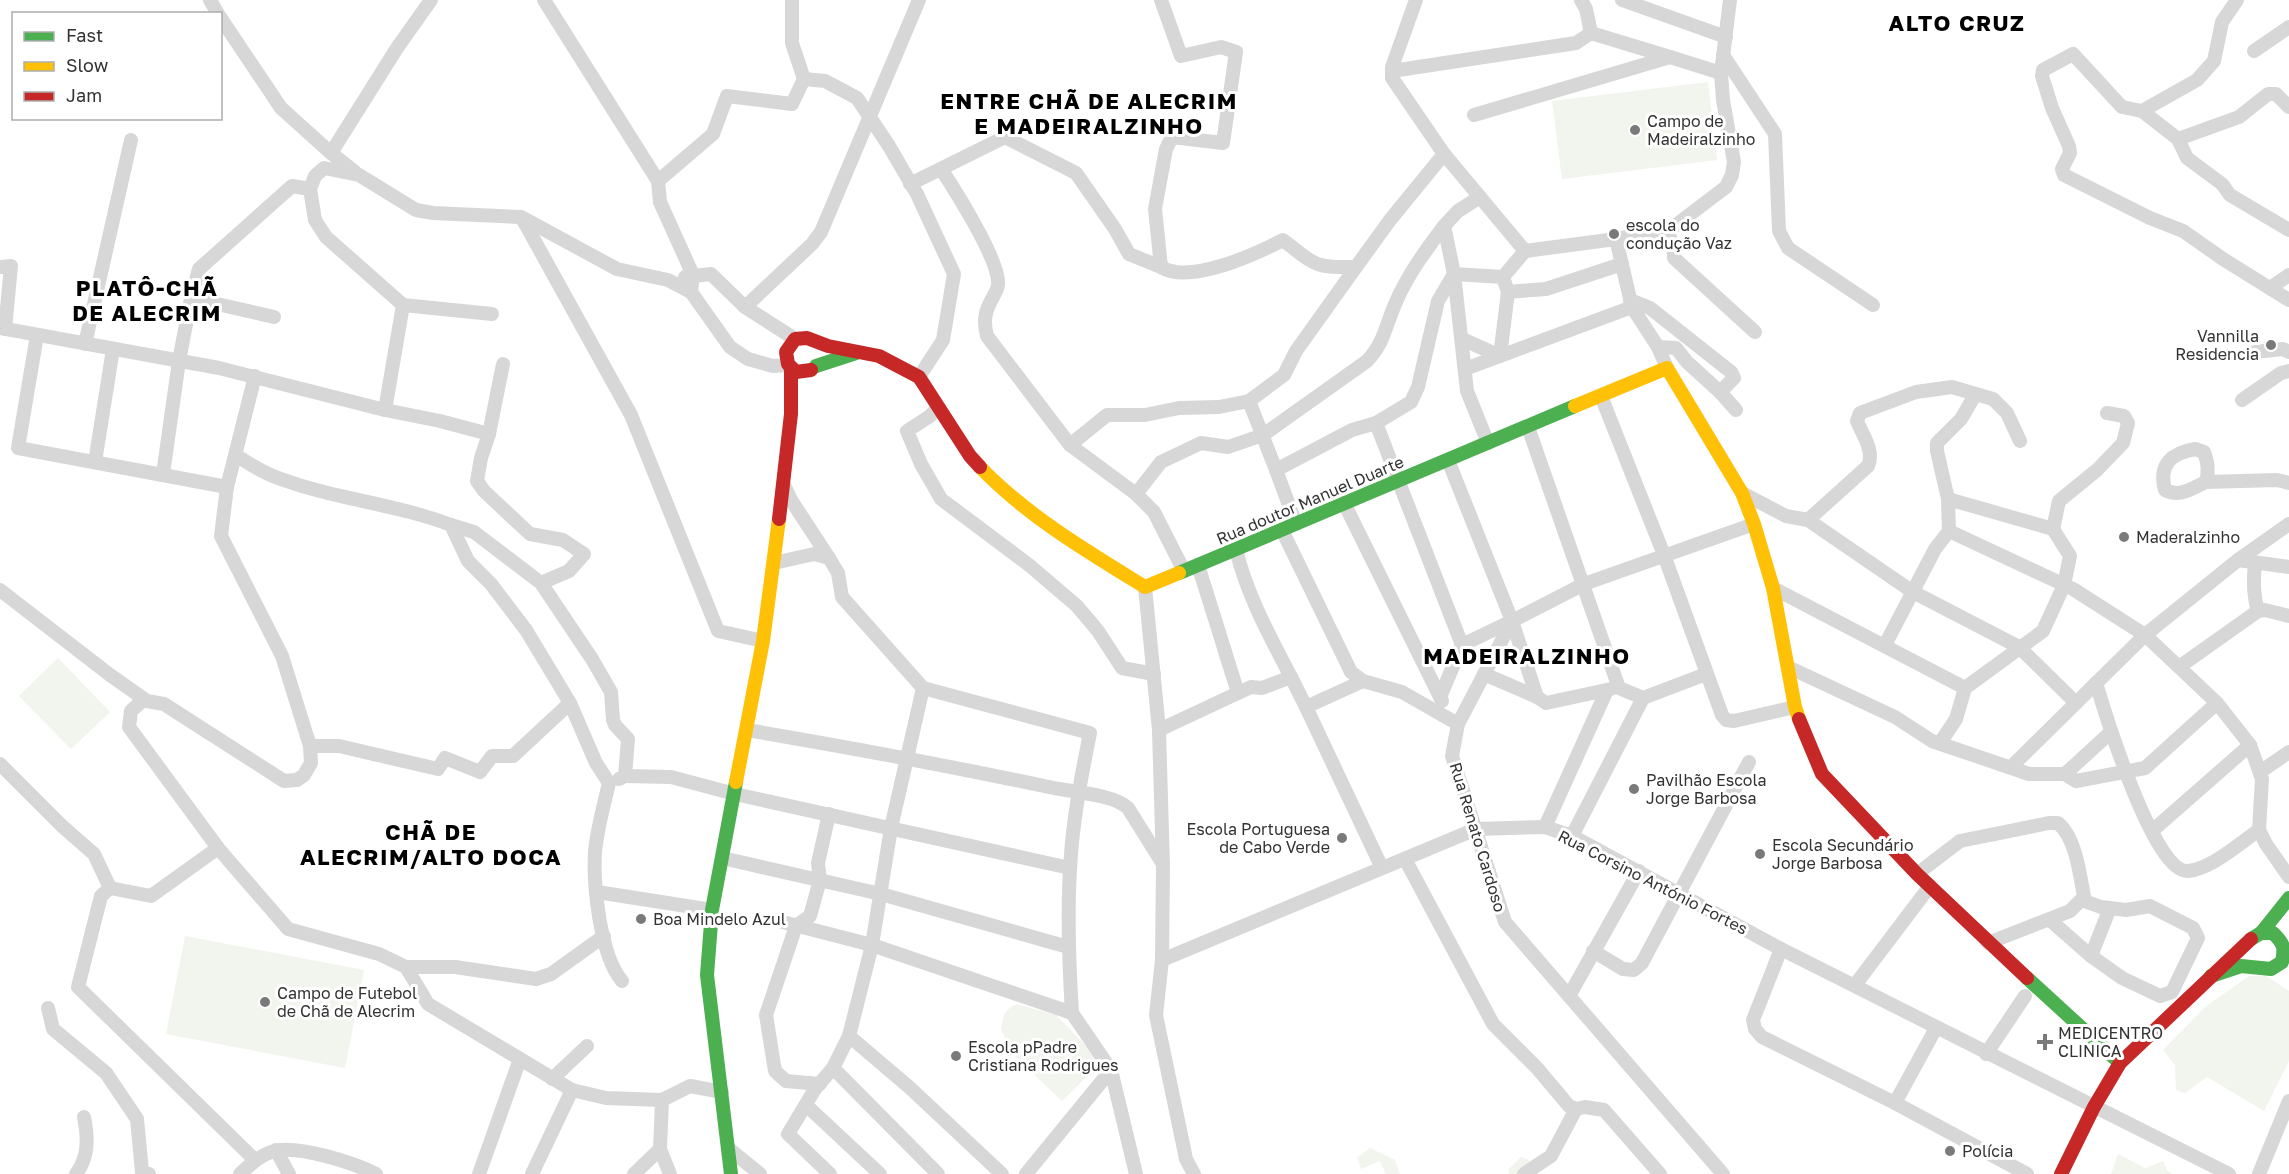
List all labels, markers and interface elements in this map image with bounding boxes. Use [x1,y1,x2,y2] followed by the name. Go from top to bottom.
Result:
[1889,9,2025,36] district label: ALTO CRUZ
[12,12,222,120] legend
[66,24,103,46] text: Fast
[66,54,109,76] text: Slow
[66,84,102,106] text: Jam
[940,87,1238,139] district label: ENTRE CHÃ DE ALECRIM E MADEIRALZINHO
[1647,111,1755,149] place label: Campo de Madeiralzinho
[1628,123,1642,137] marker: Campo de Madeiralzinho
[1626,215,1732,253] place label: escola do condução Vaz
[1607,227,1621,241] marker: escola do condução Vaz
[72,274,222,326] district label: PLATÔ-CHÃ DE ALECRIM
[2175,326,2259,364] place label: Vannilla Residencia
[2264,338,2278,352] marker: Vannilla Residencia
[1213,451,1407,549] street label: Rua doutor Manuel Duarte
[2136,527,2240,547] place label: Maderalzinho
[2117,530,2131,544] marker: Maderalzinho
[1423,642,1631,669] district label: MADEIRALZINHO
[1446,760,1510,914] street label: Rua Renato Cardoso
[1646,770,1767,808] place label: Pavilhão Escola Jorge Barbosa
[1627,782,1641,796] marker: Pavilhão Escola Jorge Barbosa
[300,818,562,870] district label: CHÃ DE ALECRIM/ALTO DOCA
[1186,819,1330,857] place label: Escola Portuguesa de Cabo Verde
[1555,825,1751,939] street label: Rua Corsino António Fortes
[1335,831,1349,845] marker: Escola Portuguesa de Cabo Verde
[1772,835,1914,873] place label: Escola Secundário Jorge Barbosa
[1753,847,1767,861] marker: Escola Secundário Jorge Barbosa
[653,909,786,929] place label: Boa Mindelo Azul
[634,912,648,926] marker: Boa Mindelo Azul
[277,983,417,1021] place label: Campo de Futebol de Chã de Alecrim
[258,995,272,1009] marker: Campo de Futebol de Chã de Alecrim
[2058,1023,2163,1061] place label: MEDICENTRO CLINICA
[2036,1033,2054,1051] marker: MEDICENTRO CLINICA
[968,1037,1118,1075] place label: Escola pPadre Cristiana Rodrigues
[949,1049,963,1063] marker: Escola pPadre Cristiana Rodrigues
[1962,1141,2013,1161] place label: Polícia
[1943,1144,1957,1158] marker: Polícia

